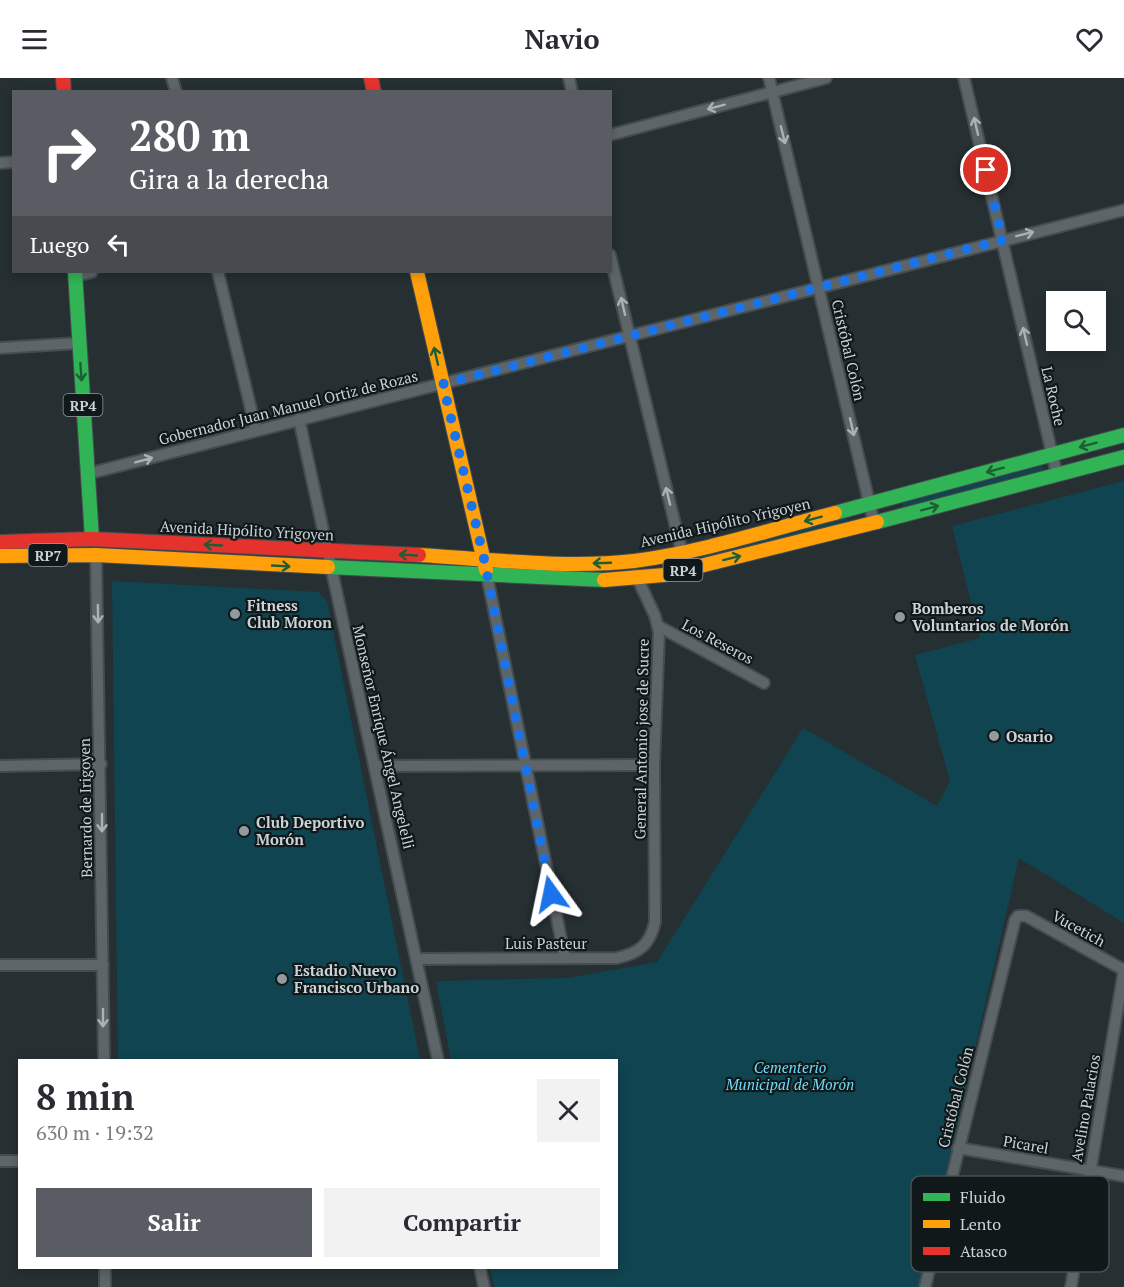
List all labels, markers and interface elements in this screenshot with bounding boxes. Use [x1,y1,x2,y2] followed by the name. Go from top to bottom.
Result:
[524,21,600,57] text: Navio
[18,23,51,56] icon: menu
[1073,23,1106,56] icon: heart
[707,102,726,113] one-way arrow
[129,107,250,163] text: 280 m
[30,114,108,192] icon: right
[969,117,981,136] one-way arrow
[777,125,789,144] one-way arrow
[960,144,1011,195] pin
[969,153,1002,186] icon: arrive
[129,161,329,197] text: Gira a la derecha
[102,228,135,261] icon: left
[1015,228,1034,240] one-way arrow
[30,230,90,259] text: Luego
[1046,291,1106,351] map controls
[1046,291,1106,351] button: search
[616,297,628,316] one-way arrow
[828,297,870,403] street label: Cristóbal Colón
[1018,327,1030,346] one-way arrow
[430,346,442,365] one-way arrow
[75,361,86,381] one-way arrow
[1037,364,1071,428] street label: La Roche
[156,365,420,449] street label: Gobernador Juan Manuel Ortiz de Rozas
[64,394,103,416] road number: RP4
[847,417,858,436] one-way arrow
[1079,440,1098,451] one-way arrow
[134,453,153,465] one-way arrow
[986,465,1005,476] one-way arrow
[662,487,674,506] one-way arrow
[638,493,812,551] street label: Avenida Hipólito Yrigoyen
[920,502,939,514] one-way arrow
[804,513,823,525] one-way arrow
[160,515,335,545] street label: Avenida Hipólito Yrigoyen
[203,539,223,550] one-way arrow
[28,544,68,566] road number: RP7
[398,549,418,560] one-way arrow
[722,552,741,564] one-way arrow
[593,557,613,568] one-way arrow
[664,559,702,581] road number: RP4
[270,560,290,571] one-way arrow
[247,595,332,632] place label: Fitness Club Moron
[912,598,1069,635] place label: Bomberos Voluntarios de Morón
[92,603,104,623] one-way arrow
[228,607,242,621] marker: Fitness Club Moron
[893,610,907,624] marker: Bomberos Voluntarios de Morón
[679,614,757,668] street label: Los Reseros
[348,623,420,851] street label: Monseñor Enrique Ángel Angelelli
[629,639,653,839] street label: General Antonio jose de Sucre
[1006,726,1053,746] place label: Osario
[987,729,1001,743] marker: Osario
[74,738,96,878] street label: Bernardo de Irigoyen
[96,812,108,832] one-way arrow
[256,812,364,849] place label: Club Deportivo Morón
[237,824,251,838] marker: Club Deportivo Morón
[519,862,583,926] position arrow
[1049,905,1109,951] street label: Vucetich
[505,933,587,953] street label: Luis Pasteur
[294,960,419,997] place label: Estadio Nuevo Francisco Urbano
[275,972,289,986] marker: Estadio Nuevo Francisco Urbano
[97,1007,109,1027] one-way arrow
[933,1044,977,1150] street label: Cristóbal Colón
[1066,1053,1104,1163] street label: Avelino Palacios
[725,1057,854,1094] park label: Cementerio Municipal de Morón
[36,1073,134,1120] text: 8 min
[537,1079,600,1142] button: close
[36,1119,154,1146] text: 630 m · 19:32
[1002,1130,1050,1158] street label: Picarel
[911,1176,1109,1272] legend
[960,1186,1005,1208] text: Fluido
[36,1188,312,1257] button: Salir
[324,1188,600,1257] button: Compartir
[960,1213,1001,1235] text: Lento
[960,1240,1007,1262] text: Atasco

